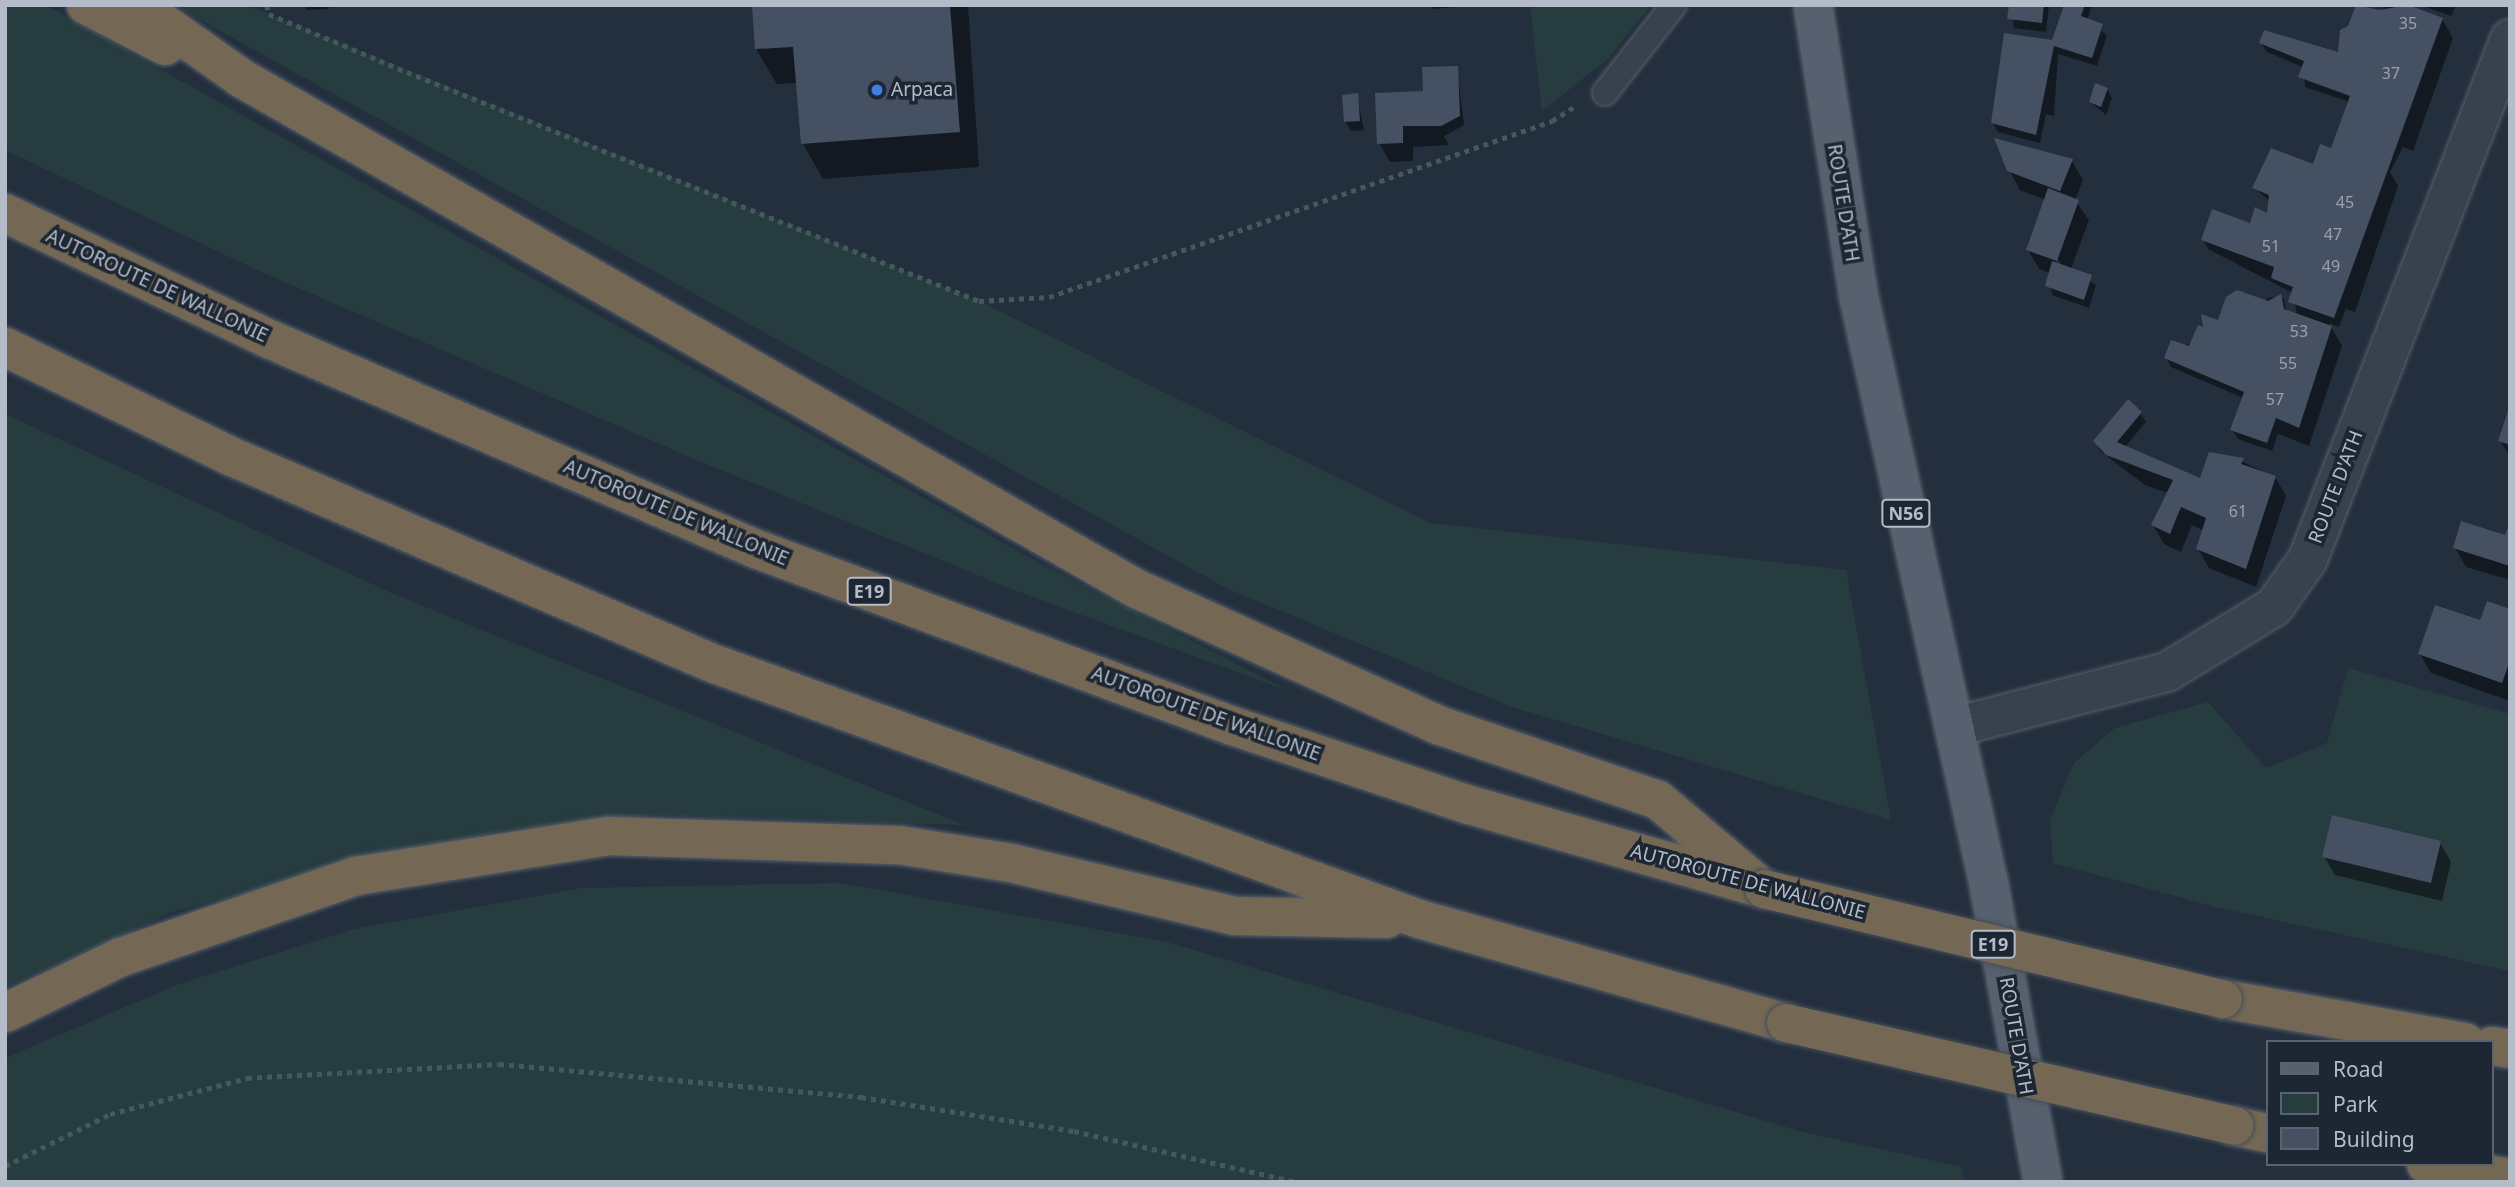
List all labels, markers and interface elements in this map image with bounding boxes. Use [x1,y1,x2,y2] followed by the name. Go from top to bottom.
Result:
[2399,13,2417,33] house number: 35
[2382,63,2400,83] house number: 37
[891,79,953,101] place label: Arpaca
[869,82,885,98] marker: Arpaca
[1822,143,1864,263] street label: ROUTE D'ATH
[2336,192,2354,212] house number: 45
[2324,224,2342,244] house number: 47
[43,225,271,347] street label: AUTOROUTE DE WALLONIE
[2262,236,2280,256] house number: 51
[2322,256,2340,276] house number: 49
[2290,321,2308,341] house number: 53
[2279,353,2297,373] house number: 55
[2266,389,2284,409] house number: 57
[2304,427,2368,547] street label: ROUTE D'ATH
[560,455,792,571] street label: AUTOROUTE DE WALLONIE
[1880,499,1932,528] road number: N56
[2229,501,2247,521] house number: 61
[846,576,892,606] road number: E19
[1088,662,1324,766] street label: AUTOROUTE DE WALLONIE
[1628,840,1868,924] street label: AUTOROUTE DE WALLONIE
[1970,930,2016,959] road number: E19
[1994,975,2038,1097] street label: ROUTE D'ATH
[2266,1040,2494,1166] legend
[2333,1055,2383,1083] text: Road
[2333,1090,2377,1118] text: Park
[2333,1125,2415,1153] text: Building

